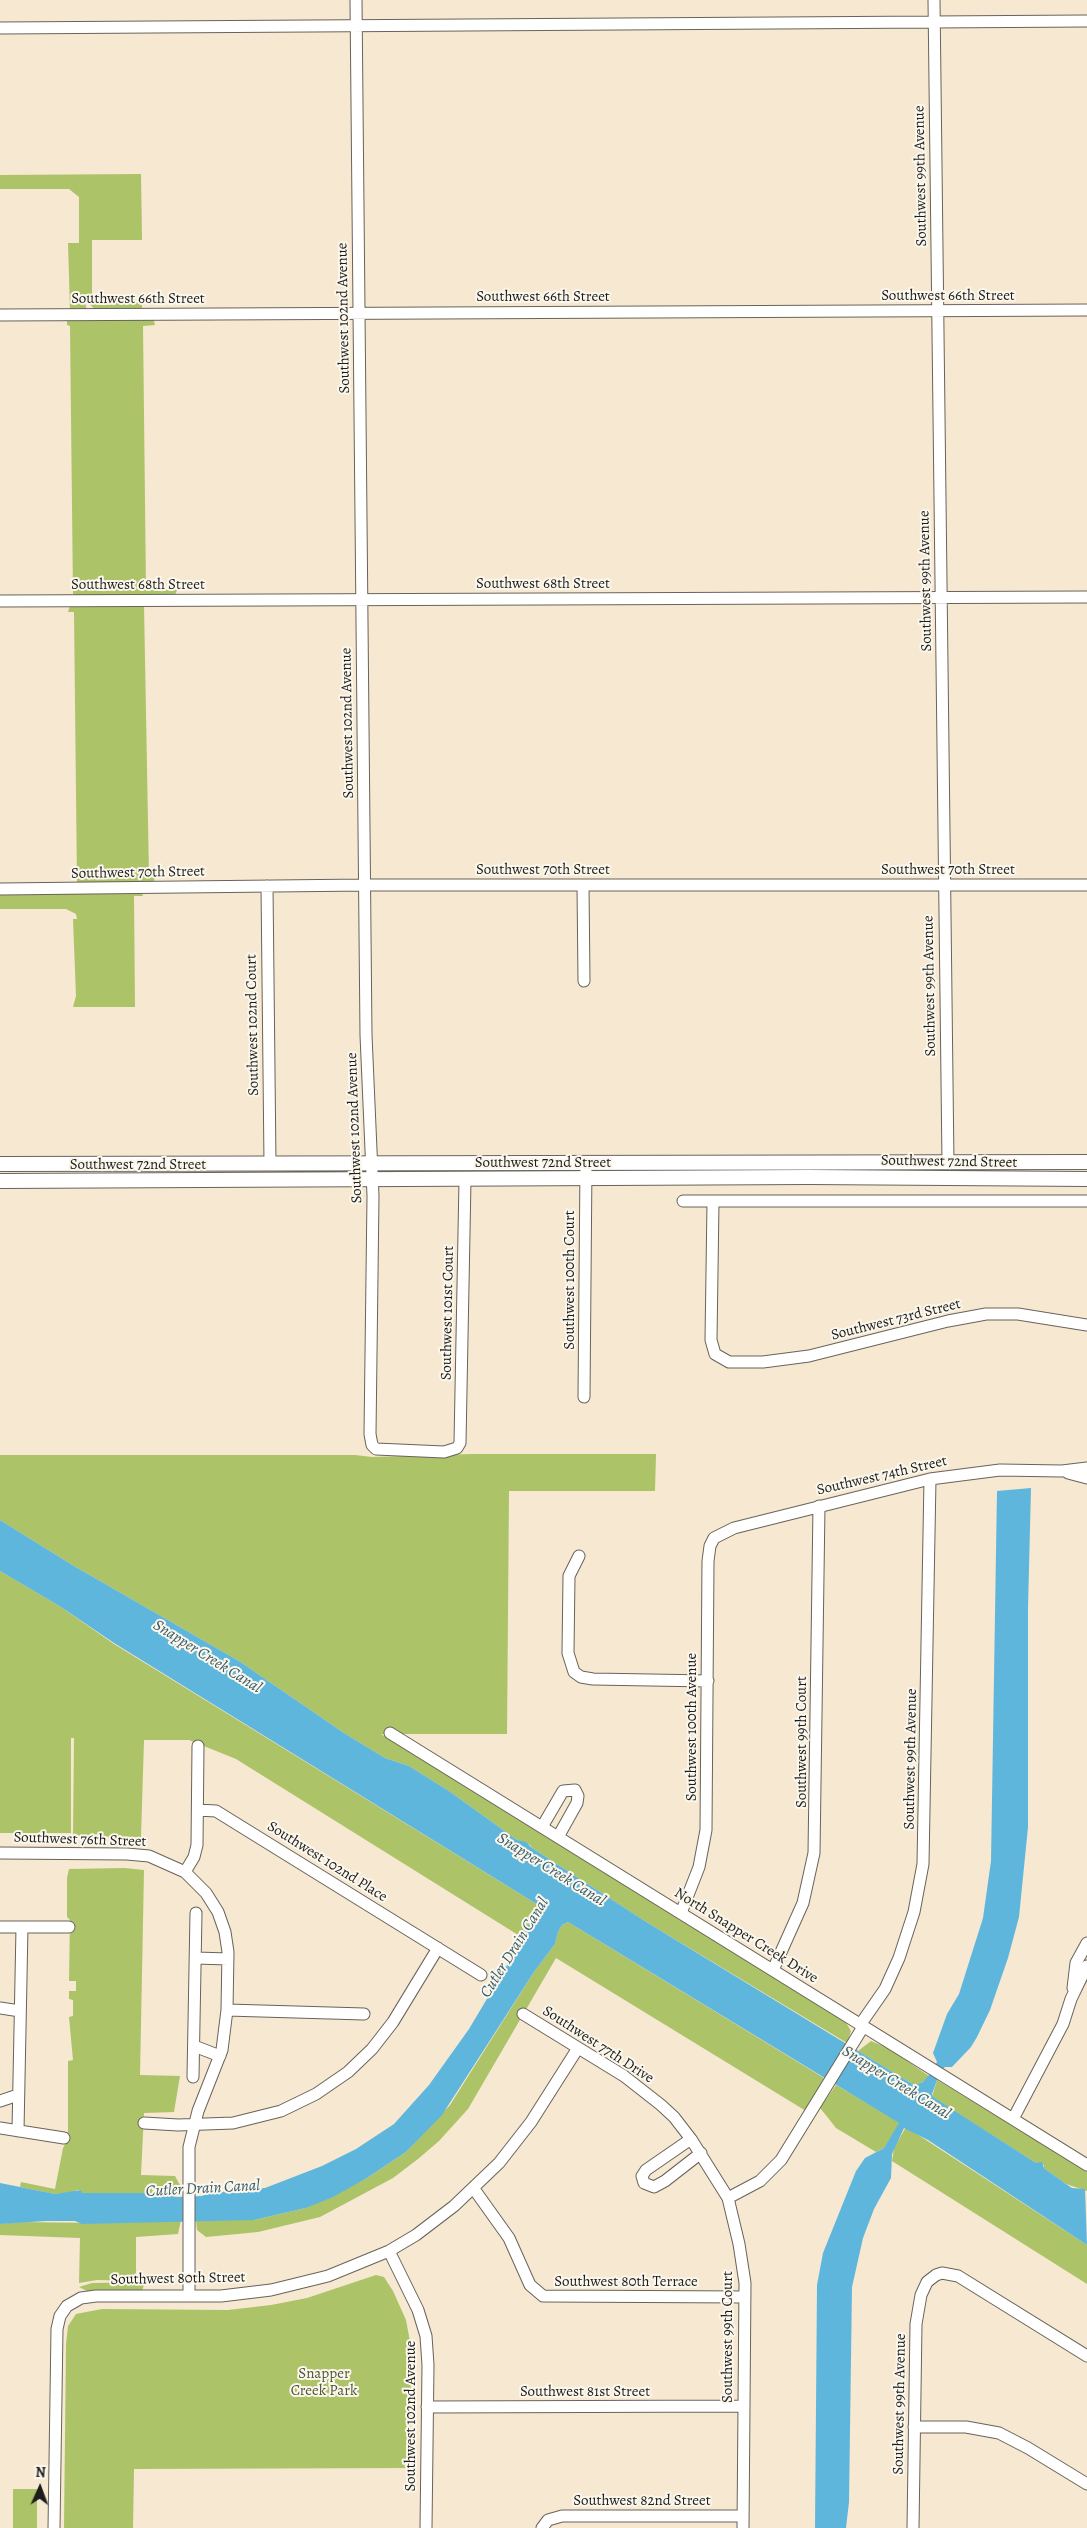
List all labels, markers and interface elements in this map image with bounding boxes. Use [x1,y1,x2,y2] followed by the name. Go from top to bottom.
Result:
[911,105,931,247] street label: Southwest 99th Avenue
[334,242,354,394] street label: Southwest 102nd Avenue
[881,287,1015,305] street label: Southwest 66th Street
[476,288,610,306] street label: Southwest 66th Street
[71,290,205,308] street label: Southwest 66th Street
[916,510,936,652] street label: Southwest 99th Avenue
[476,575,610,593] street label: Southwest 68th Street
[71,576,205,594] street label: Southwest 68th Street
[338,647,358,799] street label: Southwest 102nd Avenue
[476,861,610,879] street label: Southwest 70th Street
[881,861,1015,879] street label: Southwest 70th Street
[71,863,205,883] street label: Southwest 70th Street
[920,915,940,1057] street label: Southwest 99th Avenue
[243,954,263,1096] street label: Southwest 102nd Court
[343,1052,367,1204] street label: Southwest 102nd Avenue
[881,1152,1017,1172] street label: Southwest 72nd Street
[475,1154,611,1172] street label: Southwest 72nd Street
[70,1156,206,1174] street label: Southwest 72nd Street
[561,1210,579,1350] street label: Southwest 100th Court
[438,1246,458,1380] street label: Southwest 101st Court
[829,1295,963,1345] street label: Southwest 73rd Street
[815,1452,949,1500] street label: Southwest 74th Street
[149,1616,265,1698] water label: Snapper Creek Canal
[683,1653,701,1801] street label: Southwest 100th Avenue
[793,1676,811,1808] street label: Southwest 99th Court
[901,1688,921,1830] street label: Southwest 99th Avenue
[264,1818,390,1906] street label: Southwest 102nd Place
[13,1829,147,1851] street label: Southwest 76th Street
[493,1829,609,1911] water label: Snapper Creek Canal
[671,1884,821,1988] street label: North Snapper Creek Drive
[477,1894,553,2002] water label: Cutler Drain Canal
[539,2002,657,2088] street label: Southwest 77th Drive
[838,2042,954,2124] water label: Snapper Creek Canal
[145,2176,261,2202] water label: Cutler Drain Canal
[110,2269,246,2289] street label: Southwest 80th Street
[719,2271,737,2403] street label: Southwest 99th Court
[554,2273,698,2291] street label: Southwest 80th Terrace
[890,2333,910,2475] street label: Southwest 99th Avenue
[402,2340,420,2492] street label: Southwest 102nd Avenue
[291,2365,357,2400] park label: Snapper Creek Park
[520,2383,650,2401] street label: Southwest 81st Street
[15,2463,65,2513] north arrow
[35,2463,46,2482] text: N
[573,2492,711,2510] street label: Southwest 82nd Street

